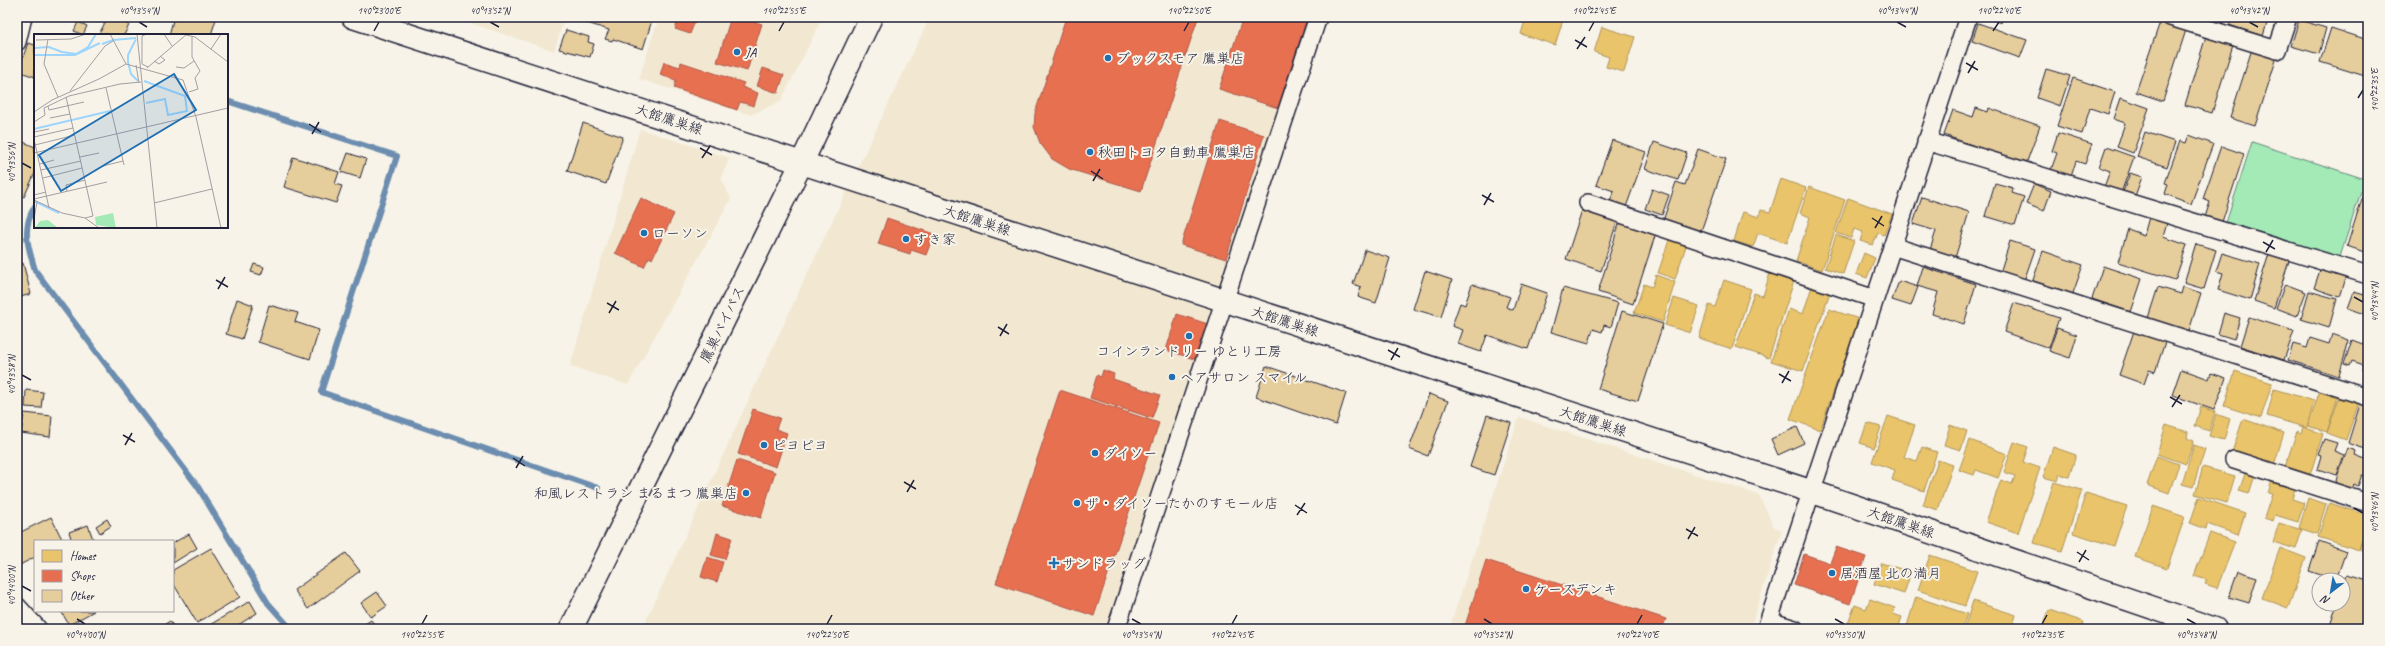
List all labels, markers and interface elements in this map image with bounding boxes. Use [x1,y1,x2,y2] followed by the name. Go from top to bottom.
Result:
[119,4,161,17] text: 40°13'54"N
[357,4,402,17] text: 140°23'00"E
[470,4,512,17] text: 40°13'52"N
[762,4,807,17] text: 140°22'55"E
[1167,4,1212,17] text: 140°22'50"E
[1572,4,1617,17] text: 140°22'45"E
[1877,4,1919,17] text: 40°13'44"N
[1977,4,2022,17] text: 140°22'40"E
[2229,4,2271,17] text: 40°13'42"N
[34,34,228,228] inset map
[744,44,757,61] place label: JA
[732,47,742,57] marker: JA
[1116,50,1245,67] place label: ブックスモア 鷹巣店
[1103,53,1113,63] marker: ブックスモア 鷹巣店
[2368,67,2381,112] text: 140°22'35"E
[633,101,705,138] street label: 大館鷹巣線
[5,141,18,183] text: 40°13'56"N
[1098,144,1255,161] place label: 秋田トヨタ自動車 鷹巣店
[1085,147,1095,157] marker: 秋田トヨタ自動車 鷹巣店
[941,202,1013,239] street label: 大館鷹巣線
[652,225,708,242] place label: ローソン
[639,228,649,238] marker: ローソン
[914,231,956,248] place label: すき家
[901,234,911,244] marker: すき家
[2368,280,2381,322] text: 40°13'44"N
[696,283,748,366] street label: 鷹巣バイパス
[1249,303,1321,340] street label: 大館鷹巣線
[1184,331,1194,341] marker: コインランドリー ゆとり工房
[1096,343,1282,360] place label: コインランドリー ゆとり工房
[5,353,18,395] text: 40°13'58"N
[1180,369,1308,386] place label: ヘアサロン スマイル
[1167,372,1177,382] marker: ヘアサロン スマイル
[1557,403,1629,440] street label: 大館鷹巣線
[772,437,828,454] place label: ピヨピヨ
[759,440,769,450] marker: ピヨピヨ
[1103,445,1158,462] place label: ダイソー
[1090,448,1100,458] marker: ダイソー
[534,485,738,502] place label: 和風レストラン まるまつ 鷹巣店
[741,488,751,498] marker: 和風レストラン まるまつ 鷹巣店
[2368,491,2381,533] text: 40°13'46"N
[1085,495,1278,512] place label: ザ・ダイソーたかのすモール店
[1072,498,1082,508] marker: ザ・ダイソーたかのすモール店
[1865,503,1937,542] street label: 大館鷹巣線
[34,540,174,612] legend
[70,548,97,564] text: Homes
[1062,555,1146,572] place label: サンドラッグ
[1049,558,1059,568] marker: サンドラッグ
[5,564,18,606] text: 40°14'00"N
[1840,565,1941,582] place label: 居酒屋 北の満月
[70,568,95,584] text: Shops
[1827,568,1837,578] marker: 居酒屋 北の満月
[2311,572,2351,612] north arrow
[1534,581,1617,598] place label: ケーズデンキ
[1521,584,1531,594] marker: ケーズデンキ
[70,588,96,604] text: Other
[2317,592,2332,608] text: N
[65,628,107,641] text: 40°14'00"N
[400,628,445,641] text: 140°22'55"E
[805,628,850,641] text: 140°22'50"E
[1121,628,1163,641] text: 40°13'54"N
[1210,628,1255,641] text: 140°22'45"E
[1472,628,1514,641] text: 40°13'52"N
[1615,628,1660,641] text: 140°22'40"E
[1824,628,1866,641] text: 40°13'50"N
[2020,628,2065,641] text: 140°22'35"E
[2176,628,2218,641] text: 40°13'48"N

